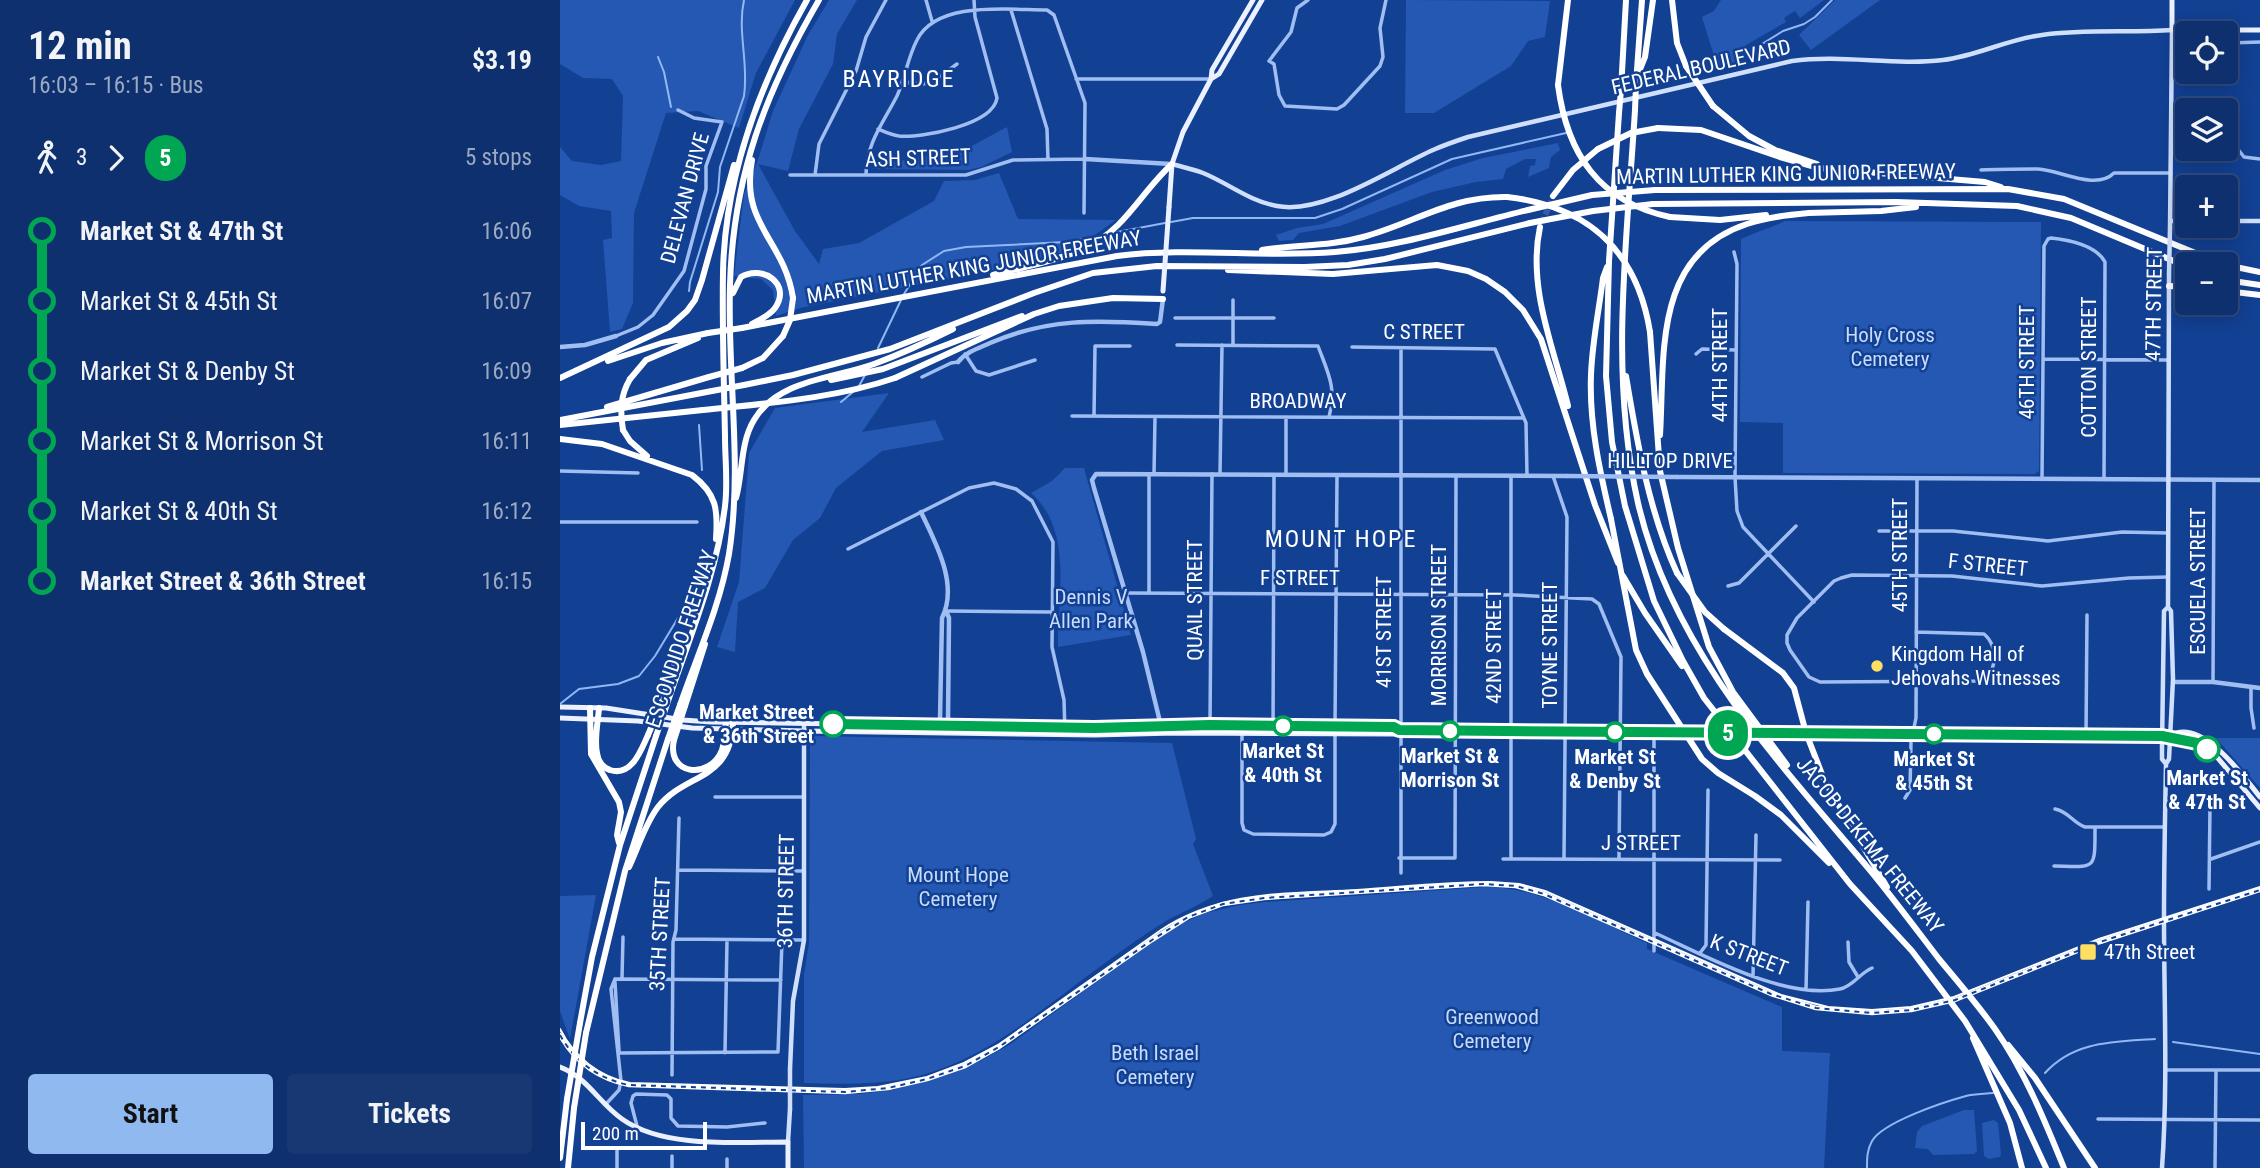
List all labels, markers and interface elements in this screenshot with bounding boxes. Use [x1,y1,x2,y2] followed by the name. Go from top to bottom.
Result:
[2175,21,2238,315] map controls
[2175,21,2238,84] button: locate
[28,24,132,68] text: 12 min
[1609,35,1793,99] street label: FEDERAL BOULEVARD
[472,45,532,75] text: $3.19
[843,65,955,93] district label: BAYRIDGE
[28,72,204,99] text: 16:03 – 16:15 · Bus
[2175,98,2238,161] button: layers
[656,130,714,266] street label: DELEVAN DRIVE
[28,139,66,177] icon: walk
[97,139,135,177] icon: forward
[76,144,87,171] text: 3
[159,144,172,172] text: 5
[465,144,532,171] text: 5 stops
[865,144,971,172] street label: ASH STREET
[1616,159,1956,189] street label: MARTIN LUTHER KING JUNIOR FREEWAY
[2175,175,2238,238] button: +
[80,216,283,246] text: Market St & 47th St
[481,218,532,245] text: 16:06
[805,226,1143,308] street label: MARTIN LUTHER KING JUNIOR FREEWAY
[2141,246,2167,361] street label: 47TH STREET
[2175,252,2238,315] button: −
[80,286,278,316] text: Market St & 45th St
[481,288,532,315] text: 16:07
[2077,296,2101,438] street label: COTTON STREET
[2015,305,2039,419] street label: 46TH STREET
[1708,308,1732,422] street label: 44TH STREET
[1383,320,1465,344] street label: C STREET
[1845,323,1935,371] park label: Holy Cross Cemetery
[80,356,295,386] text: Market St & Denby St
[481,358,532,385] text: 16:09
[1250,389,1346,413] street label: BROADWAY
[80,426,324,456] text: Market St & Morrison St
[481,428,532,455] text: 16:11
[1607,449,1733,473] street label: HILLTOP DRIVE
[80,496,278,526] text: Market St & 40th St
[481,498,532,525] text: 16:12
[1888,498,1912,612] street label: 45TH STREET
[2186,507,2210,655] street label: ESCUELA STREET
[1265,525,1417,553] district label: MOUNT HOPE
[1183,539,1207,661] street label: QUAIL STREET
[1427,544,1451,706] street label: MORRISON STREET
[641,547,721,731] street label: ESCONDIDO FREEWAY
[1947,549,2029,581] street label: F STREET
[80,566,366,596] text: Market Street & 36th Street
[1260,566,1340,590] street label: F STREET
[481,568,532,595] text: 16:15
[1372,576,1396,688] street label: 41ST STREET
[1538,581,1562,709] street label: TOYNE STREET
[1049,585,1134,633] park label: Dennis V Allen Park
[1482,588,1506,704] street label: 42ND STREET
[1891,642,2061,690] place label: Kingdom Hall of Jehovahs Witnesses
[1869,658,1885,674] marker: Kingdom Hall of Jehovahs Witnesses
[699,700,814,748] place label: Market Street & 36th Street
[1705,710,1751,756] line badge: 5
[820,711,846,737] marker: Market Street & 36th Street
[1273,716,1293,736] marker: Market St & 40th St
[1722,719,1734,747] text: 5
[1440,721,1460,741] marker: Market St & Morrison St
[1605,722,1625,742] marker: Market St & Denby St
[1924,724,1944,744] marker: Market St & 45th St
[2194,736,2220,762] marker: Market St & 47th St
[1242,739,1324,787] place label: Market St & 40th St
[1401,744,1499,792] place label: Market St & Morrison St
[1569,745,1661,793] place label: Market St & Denby St
[1893,747,1975,795] place label: Market St & 45th St
[1791,752,1949,938] street label: JACOB DEKEMA FREEWAY
[2166,766,2248,814] place label: Market St & 47th St
[1601,831,1681,855] street label: J STREET
[773,833,799,948] street label: 36TH STREET
[907,863,1009,911] park label: Mount Hope Cemetery
[645,876,675,992] street label: 35TH STREET
[1707,929,1791,981] street label: K STREET
[2104,940,2195,964] place label: 47th Street
[2078,942,2098,962] marker: 47th Street
[1445,1005,1539,1053] park label: Greenwood Cemetery
[1111,1041,1199,1089] park label: Beth Israel Cemetery
[28,1074,273,1154] button: Start
[287,1074,532,1154] button: Tickets
[581,1119,707,1151] scale bar
[592,1122,639,1145] text: 200 m

